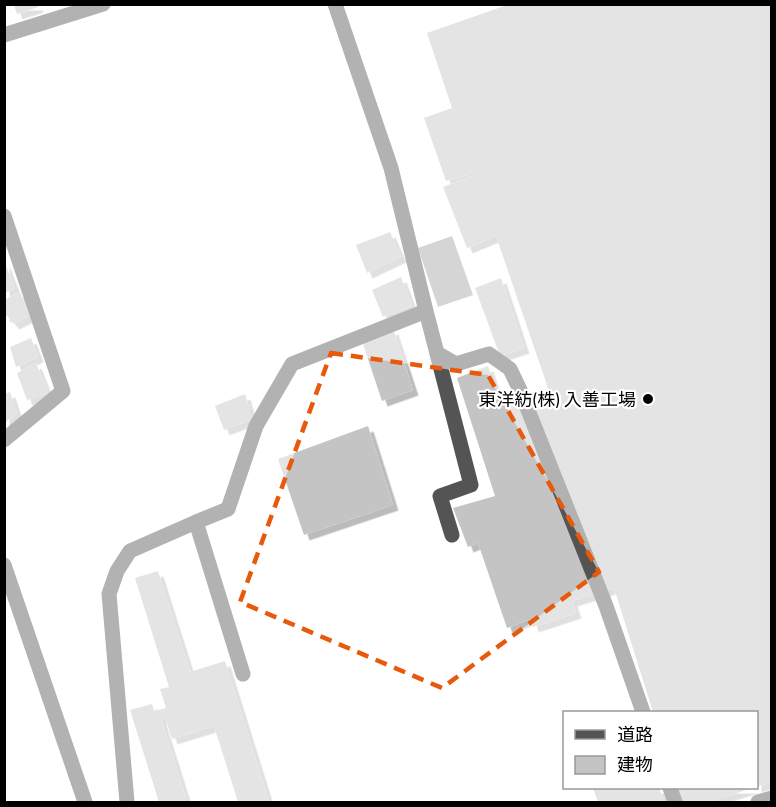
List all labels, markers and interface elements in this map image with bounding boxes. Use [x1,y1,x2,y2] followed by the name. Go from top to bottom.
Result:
[479,386,636,413] place label: 東洋紡(株) 入善工場
[641,392,655,406] marker: 東洋紡(株) 入善工場
[563,711,758,789] legend
[617,721,653,748] text: 道路
[617,751,653,778] text: 建物

